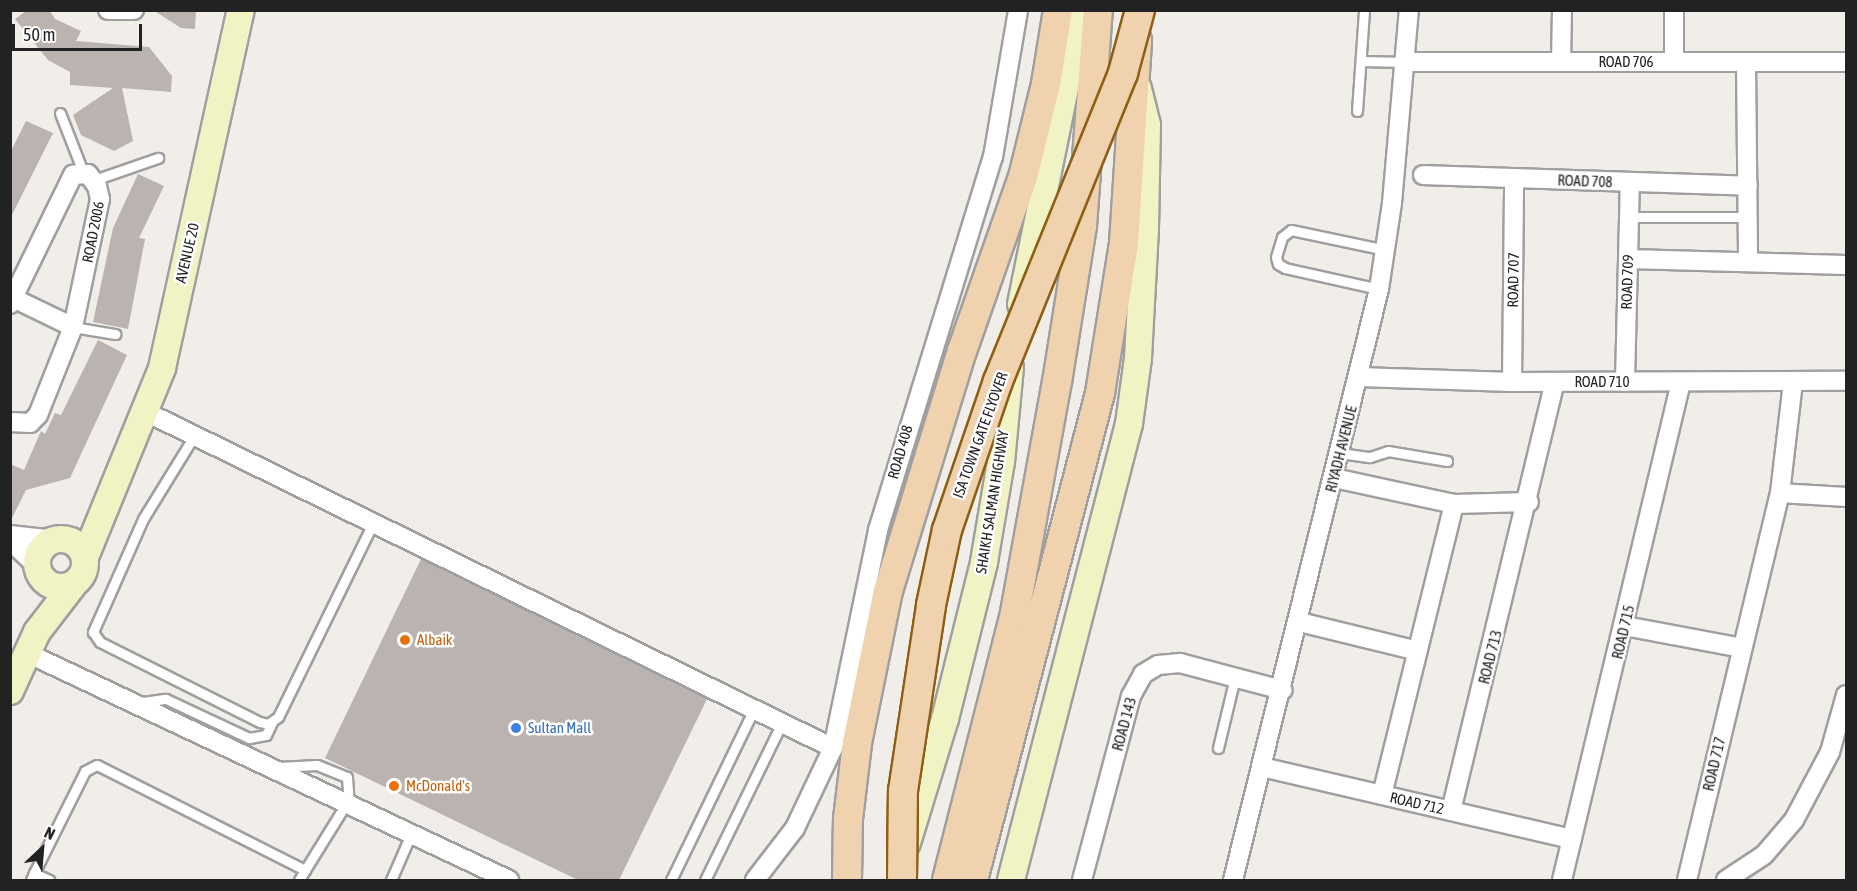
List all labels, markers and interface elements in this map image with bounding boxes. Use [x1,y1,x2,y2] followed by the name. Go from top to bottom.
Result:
[15,12,146,50] scale bar
[23,24,55,45] text: 50 m
[1598,53,1654,71] street label: ROAD 706
[1557,171,1613,191] street label: ROAD 708
[78,200,108,264] street label: ROAD 2006
[171,221,203,285] street label: AVENUE 20
[1504,252,1522,308] street label: ROAD 707
[1617,254,1637,310] street label: ROAD 709
[949,370,1011,500] street label: ISA TOWN GATE FLYOVER
[1574,373,1630,391] street label: ROAD 710
[1322,404,1360,494] street label: RIYADH AVENUE
[884,423,916,481] street label: ROAD 408
[972,429,1012,575] street label: SHAIKH SALMAN HIGHWAY
[1608,603,1638,661] street label: ROAD 715
[1475,628,1505,686] street label: ROAD 713
[417,631,452,649] place label: Albaik
[398,633,412,647] marker: Albaik
[1108,695,1140,753] street label: ROAD 143
[528,719,591,737] place label: Sultan Mall
[509,721,523,735] marker: Sultan Mall
[1699,735,1729,793] street label: ROAD 717
[406,777,470,795] place label: McDonald's
[387,779,401,793] marker: McDonald's
[1388,788,1446,818] street label: ROAD 712
[12,819,72,879] north arrow
[42,823,58,843] text: N

